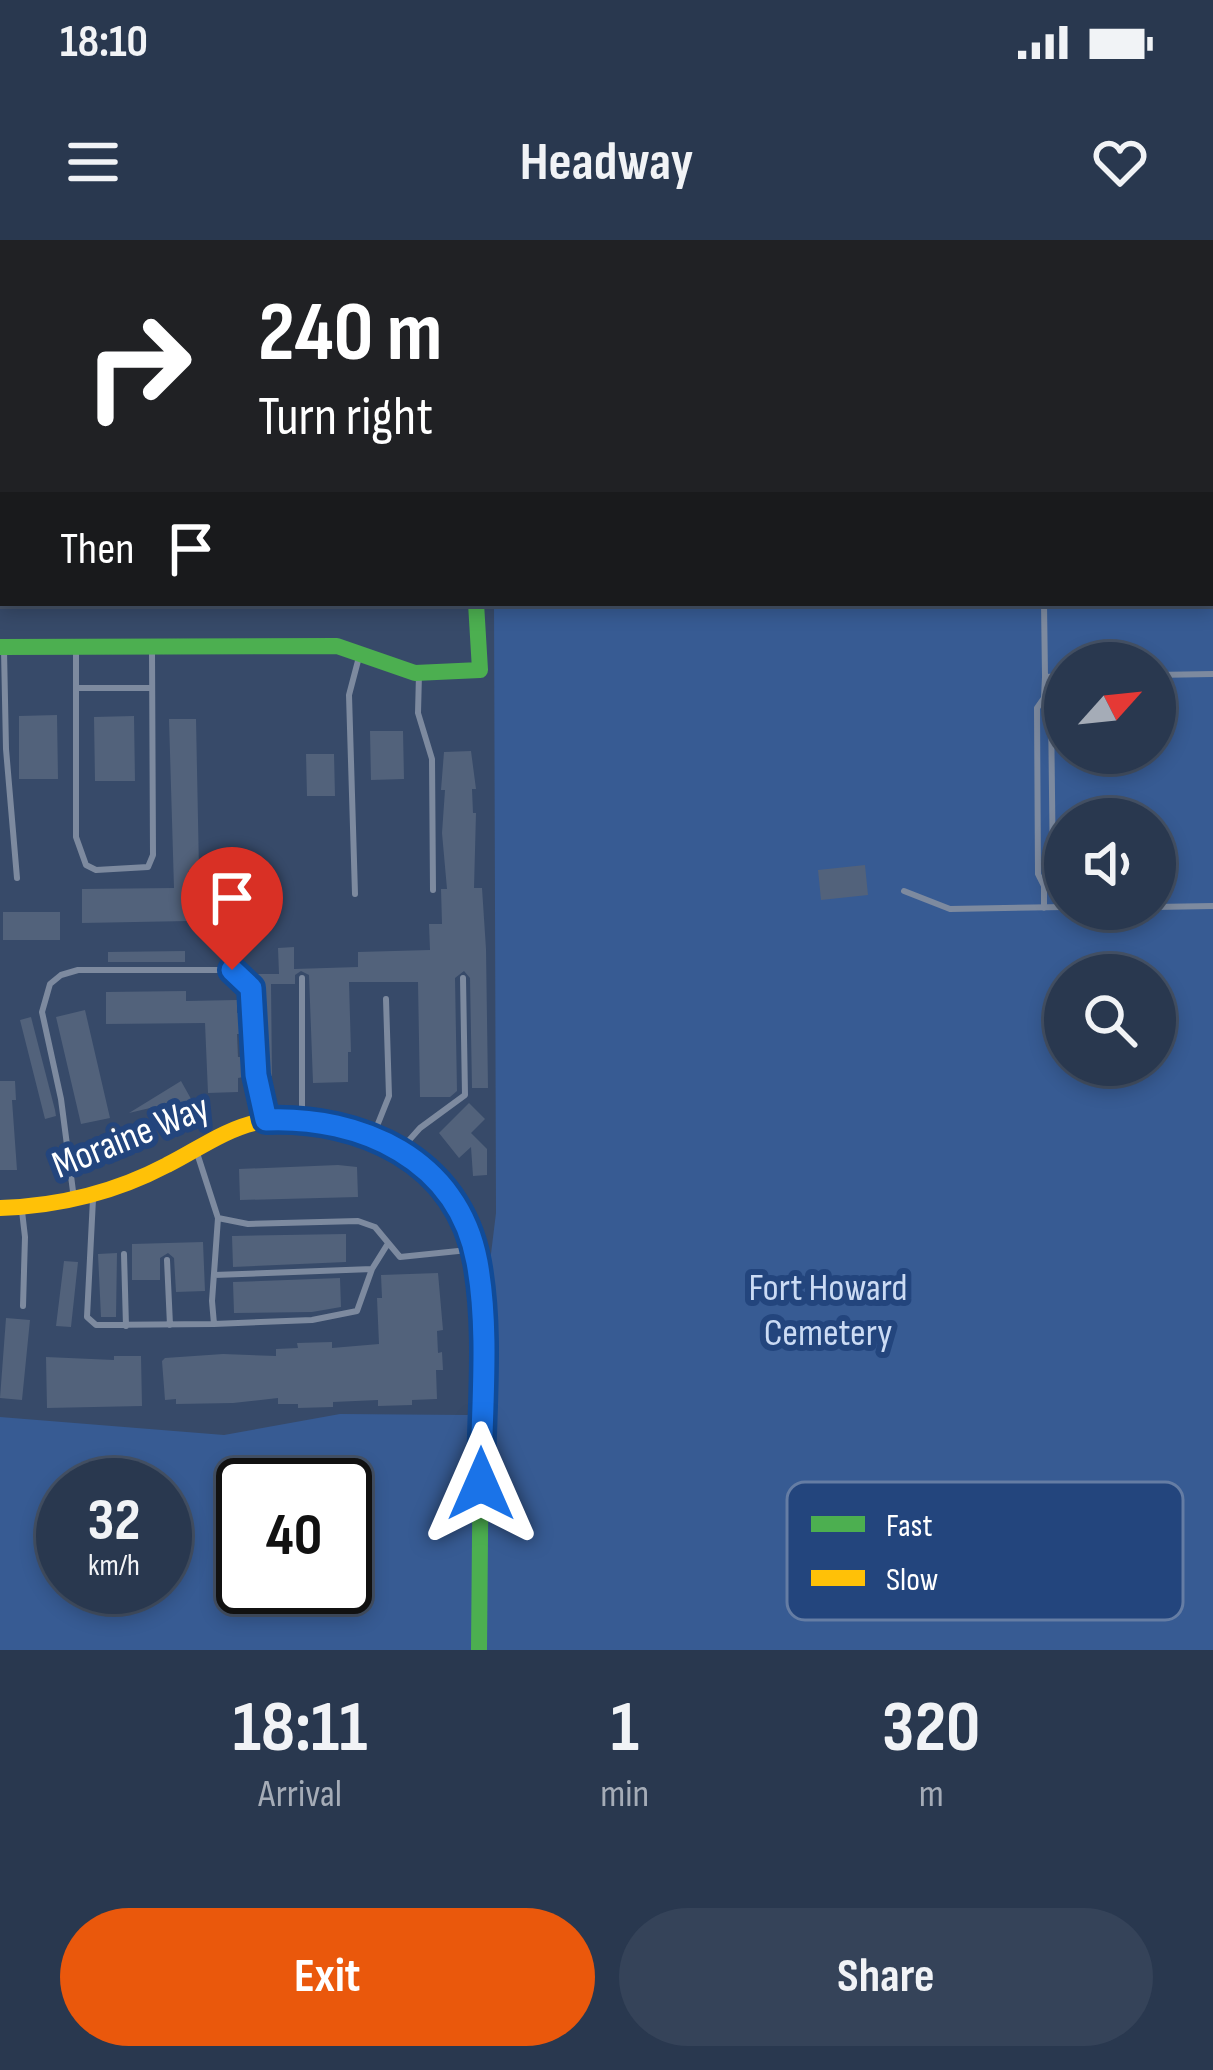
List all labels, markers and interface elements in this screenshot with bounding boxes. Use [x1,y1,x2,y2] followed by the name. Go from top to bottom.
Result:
[60,15,148,70] text: 18:10
[60,129,126,195] icon: menu
[1087,129,1153,195] icon: heart
[520,130,693,195] text: Headway
[258,283,442,384] text: 240 m
[60,288,216,444] icon: right
[258,385,433,450] text: Turn right
[158,516,224,582] icon: arrive
[60,522,134,577] text: Then
[1044,642,1176,774] north arrow
[1044,642,1176,1086] map controls
[1044,798,1176,930] button: sound
[181,847,283,970] pin
[199,865,265,931] icon: arrive
[1044,954,1176,1086] button: search
[46,1084,216,1190] street label: Moraine Way
[748,1265,908,1357] park label: Fort Howard Cemetery
[418,1421,544,1547] position arrow
[216,1458,372,1614] speed limit sign: 40
[787,1482,1183,1620] legend
[87,1485,141,1557] text: 32
[886,1506,933,1546] text: Fast
[88,1548,140,1584] text: km/h
[886,1560,938,1600] text: Slow
[233,1685,368,1772] text: 18:11
[611,1685,639,1772] text: 1
[882,1685,980,1772] text: 320
[258,1771,342,1818] text: Arrival
[600,1771,649,1818] text: min
[919,1771,944,1818] text: m
[60,1908,595,2046] button: Exit
[619,1908,1153,2046] button: Share

